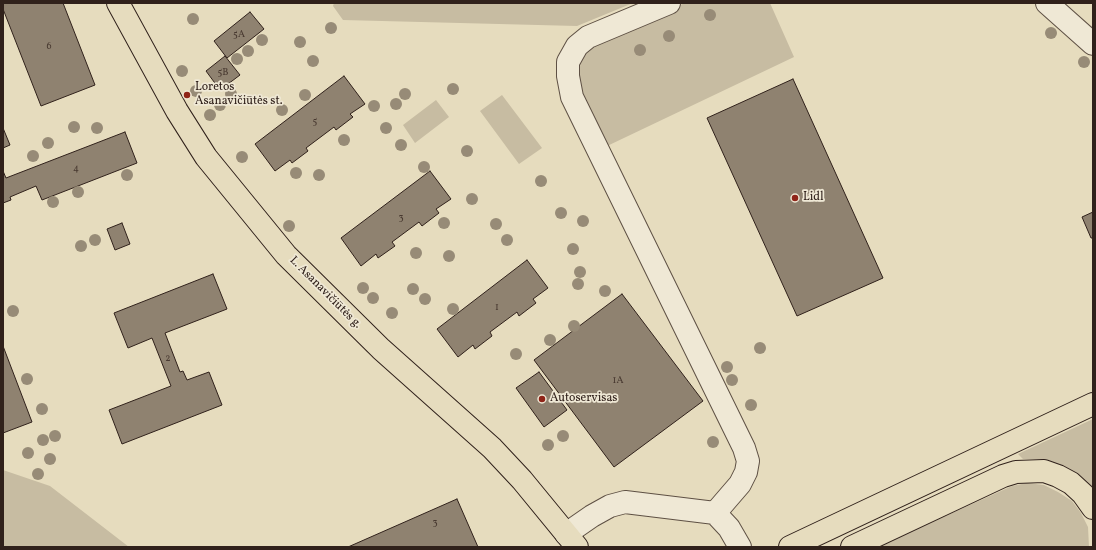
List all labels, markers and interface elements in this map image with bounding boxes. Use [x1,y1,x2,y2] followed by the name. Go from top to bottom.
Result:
[233,29,245,41] house number: 5A
[46,41,52,53] house number: 6
[217,67,229,79] house number: 5B
[195,81,283,109] place label: Loretos Asanavičiūtės st.
[182,90,192,100] marker: Loretos Asanavičiūtės st.
[313,116,317,128] house number: 5
[73,163,79,175] house number: 4
[803,191,824,205] place label: Lidl
[790,193,800,203] marker: Lidl
[398,212,404,224] house number: 3
[286,254,364,332] street label: L. Asanavičiūtės g.
[495,302,499,314] house number: 1
[165,353,171,365] house number: 2
[613,375,623,387] house number: 1A
[550,392,617,406] place label: Autoservisas
[537,394,547,404] marker: Autoservisas
[432,517,438,529] house number: 3

